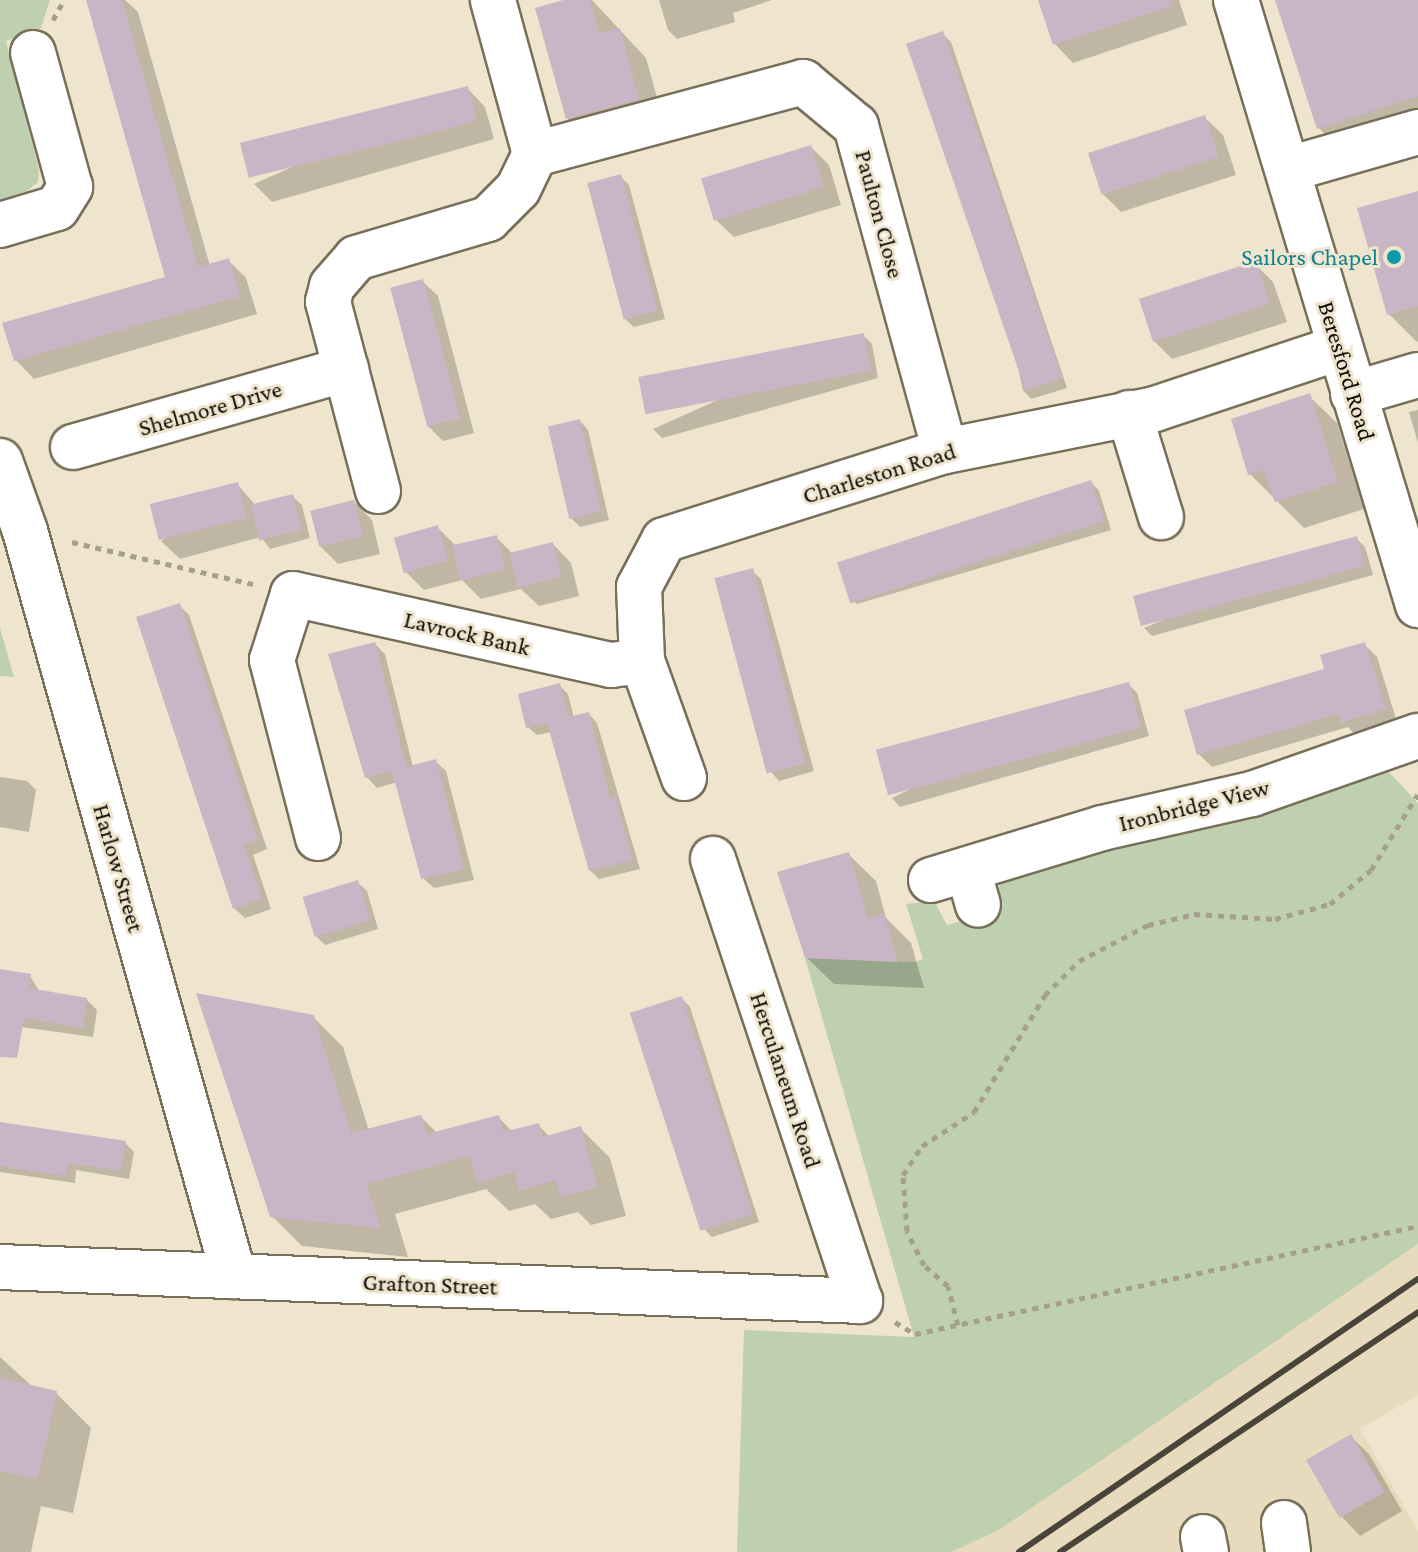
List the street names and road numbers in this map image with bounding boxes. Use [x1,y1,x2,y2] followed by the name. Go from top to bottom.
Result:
[849,147,911,281] street label: Paulton Close
[1312,298,1382,444] street label: Beresford Road
[135,374,285,442] street label: Shelmore Drive
[799,436,959,510] street label: Charleston Road
[401,605,533,661] street label: Lavrock Bank
[1116,772,1272,838] street label: Ironbridge View
[87,801,151,935] street label: Harlow Street
[744,989,828,1171] street label: Herculaneum Road
[362,1267,498,1301] street label: Grafton Street

